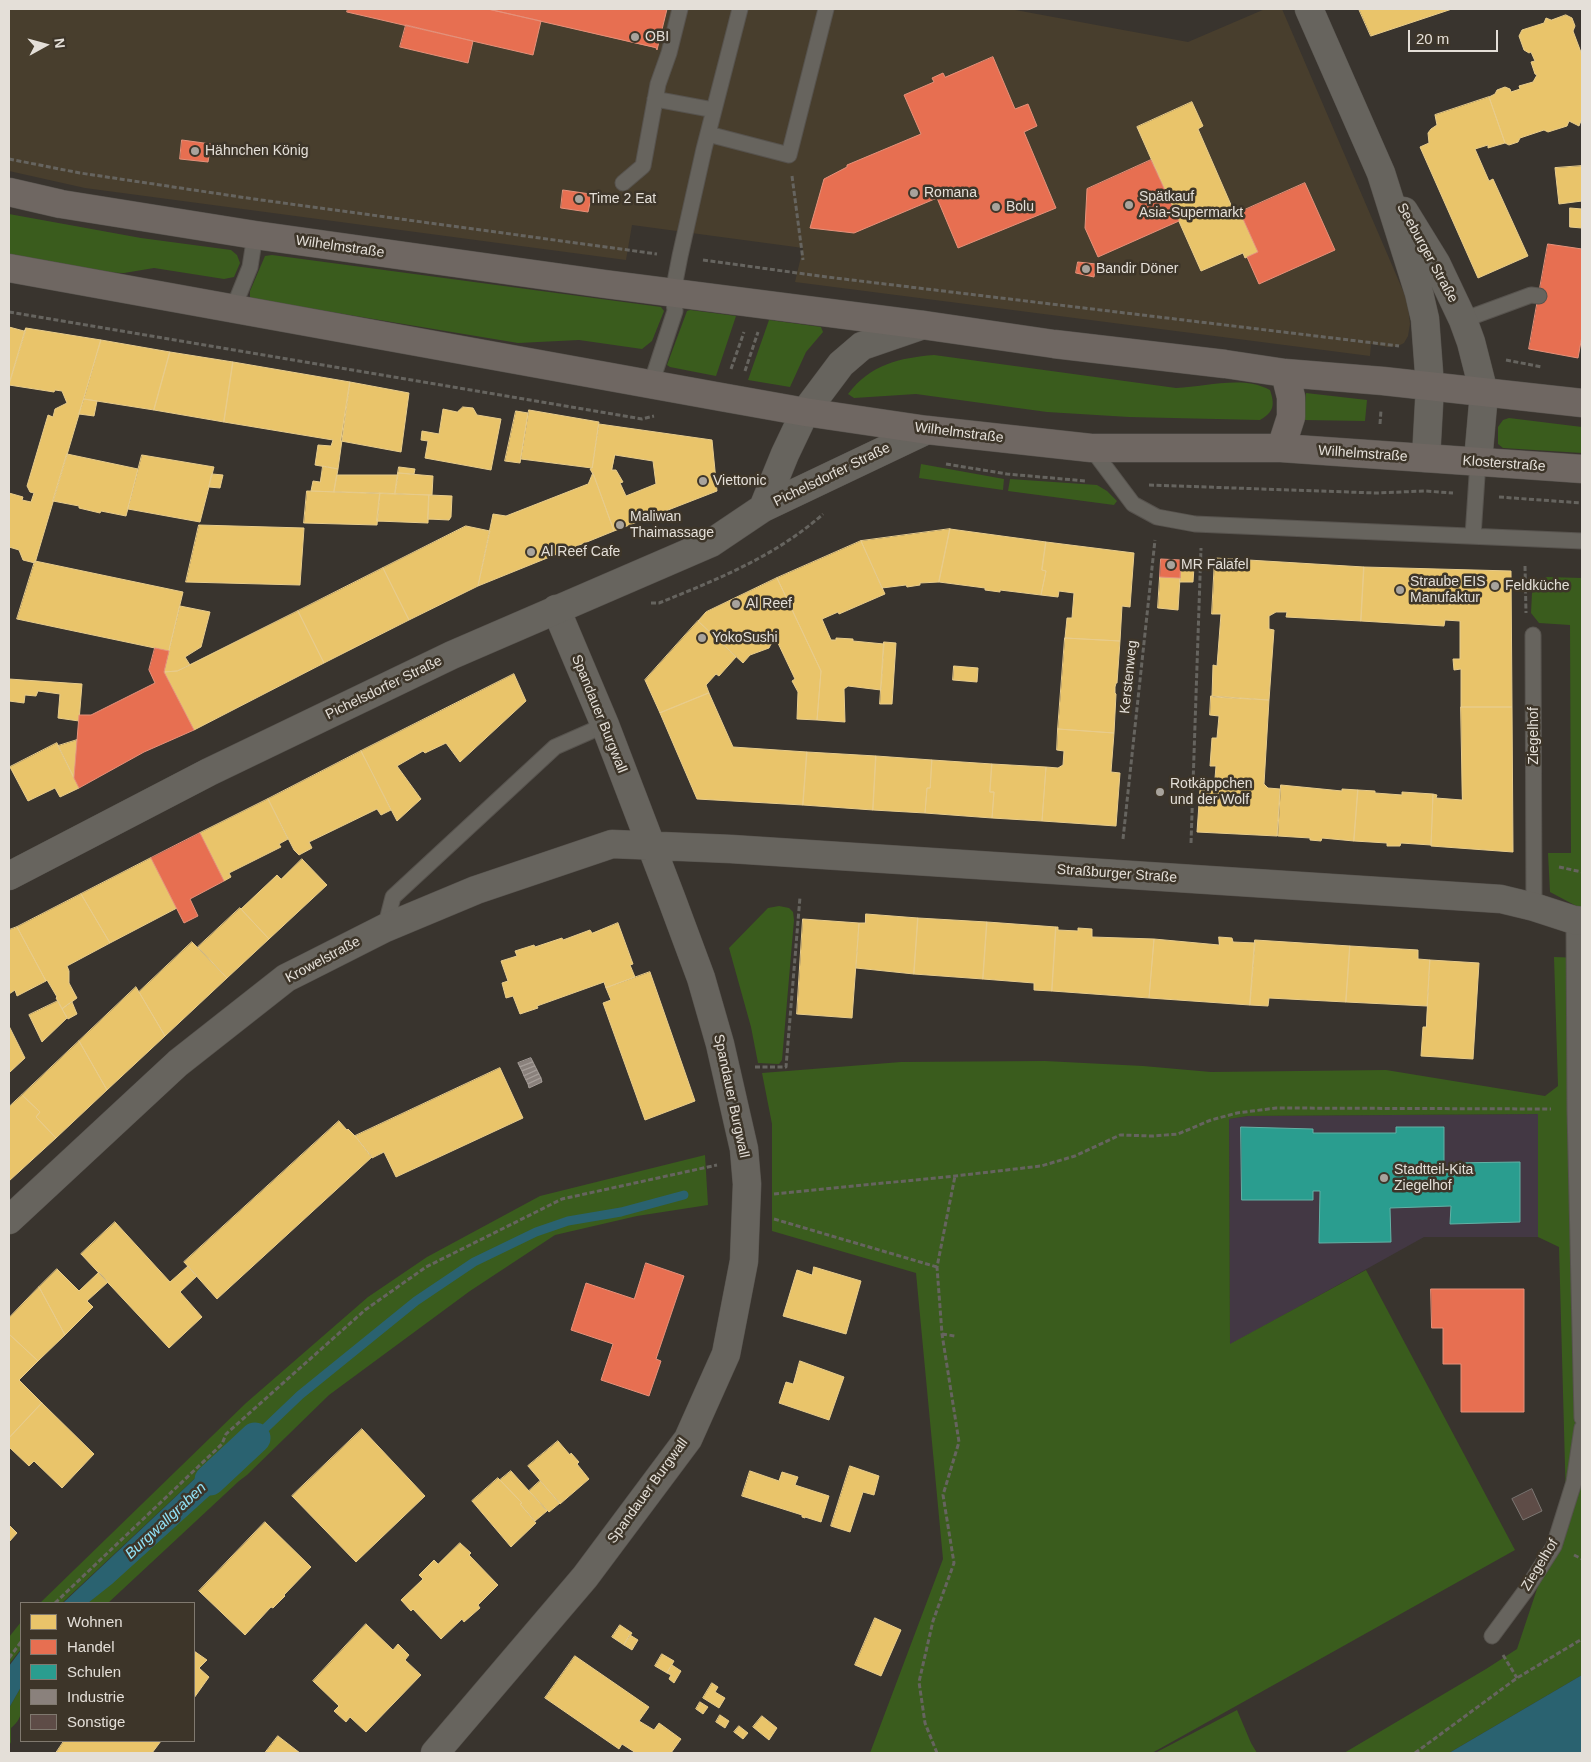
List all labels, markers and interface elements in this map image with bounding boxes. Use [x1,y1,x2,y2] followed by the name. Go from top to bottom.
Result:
[20,20,70,70] north arrow
[1411,20,1501,52] scale bar
[645,29,669,45] place label: OBI
[1416,30,1449,47] text: 20 m
[629,31,641,43] marker: OBI
[51,37,68,49] text: N
[205,143,309,159] place label: Hähnchen König
[189,145,201,157] marker: Hähnchen König
[924,185,977,201] place label: Romana
[908,187,920,199] marker: Romana
[1139,189,1243,222] place label: Spätkauf Asia-Supermarkt
[589,191,656,207] place label: Time 2 Eat
[573,193,585,205] marker: Time 2 Eat
[1006,199,1034,215] place label: Bolu
[1123,199,1135,211] marker: Spätkauf Asia-Supermarkt
[1393,200,1461,306] street label: Seeburger Straße
[990,201,1002,213] marker: Bolu
[295,232,385,262] street label: Wilhelmstraße
[1096,261,1178,277] place label: Bandir Döner
[1080,263,1092,275] marker: Bandir Döner
[914,419,1004,447] street label: Wilhelmstraße
[771,439,893,511] street label: Pichelsdorfer Straße
[1318,443,1408,465] street label: Wilhelmstraße
[1462,453,1546,475] street label: Klosterstraße
[713,473,766,489] place label: Viettonic
[697,475,709,487] marker: Viettonic
[630,509,714,542] place label: Maliwan Thaimassage
[614,519,626,531] marker: Maliwan Thaimassage
[541,544,620,560] place label: Al Reef Cafe
[525,546,537,558] marker: Al Reef Cafe
[1181,557,1249,573] place label: MR Falafel
[1165,559,1177,571] marker: MR Falafel
[1410,574,1485,606] place label: Straube EIS Manufaktur
[1505,578,1570,594] place label: Feldküche
[1489,580,1501,592] marker: Feldküche
[1394,584,1406,596] marker: Straube EIS Manufaktur
[746,596,792,612] place label: Al Reef
[730,598,742,610] marker: Al Reef
[712,630,778,646] place label: YokoSushi
[696,632,708,644] marker: YokoSushi
[1117,639,1141,715] street label: Kerstenweg
[323,652,445,724] street label: Pichelsdorfer Straße
[568,652,630,776] street label: Spandauer Burgwall
[1526,707,1542,765] street label: Ziegelhof
[1170,776,1253,809] place label: Rotkäppchen und der Wolf
[1154,786,1166,798] marker: Rotkäppchen und der Wolf
[1056,861,1178,887] street label: Straßburger Straße
[283,933,363,987] street label: Krowelstraße
[710,1033,752,1159] street label: Spandauer Burgwall
[1394,1162,1473,1194] place label: Stadtteil-Kita Ziegelhof
[1378,1172,1390,1184] marker: Stadtteil-Kita Ziegelhof
[604,1435,692,1547] street label: Spandauer Burgwall
[122,1479,210,1563] water label: Burgwallgraben
[1518,1536,1562,1594] street label: Ziegelhof
[20,1602,195,1742] legend
[67,1613,123,1630] text: Wohnen
[67,1638,115,1655] text: Handel
[67,1663,121,1680] text: Schulen
[67,1688,125,1705] text: Industrie
[67,1713,125,1730] text: Sonstige

